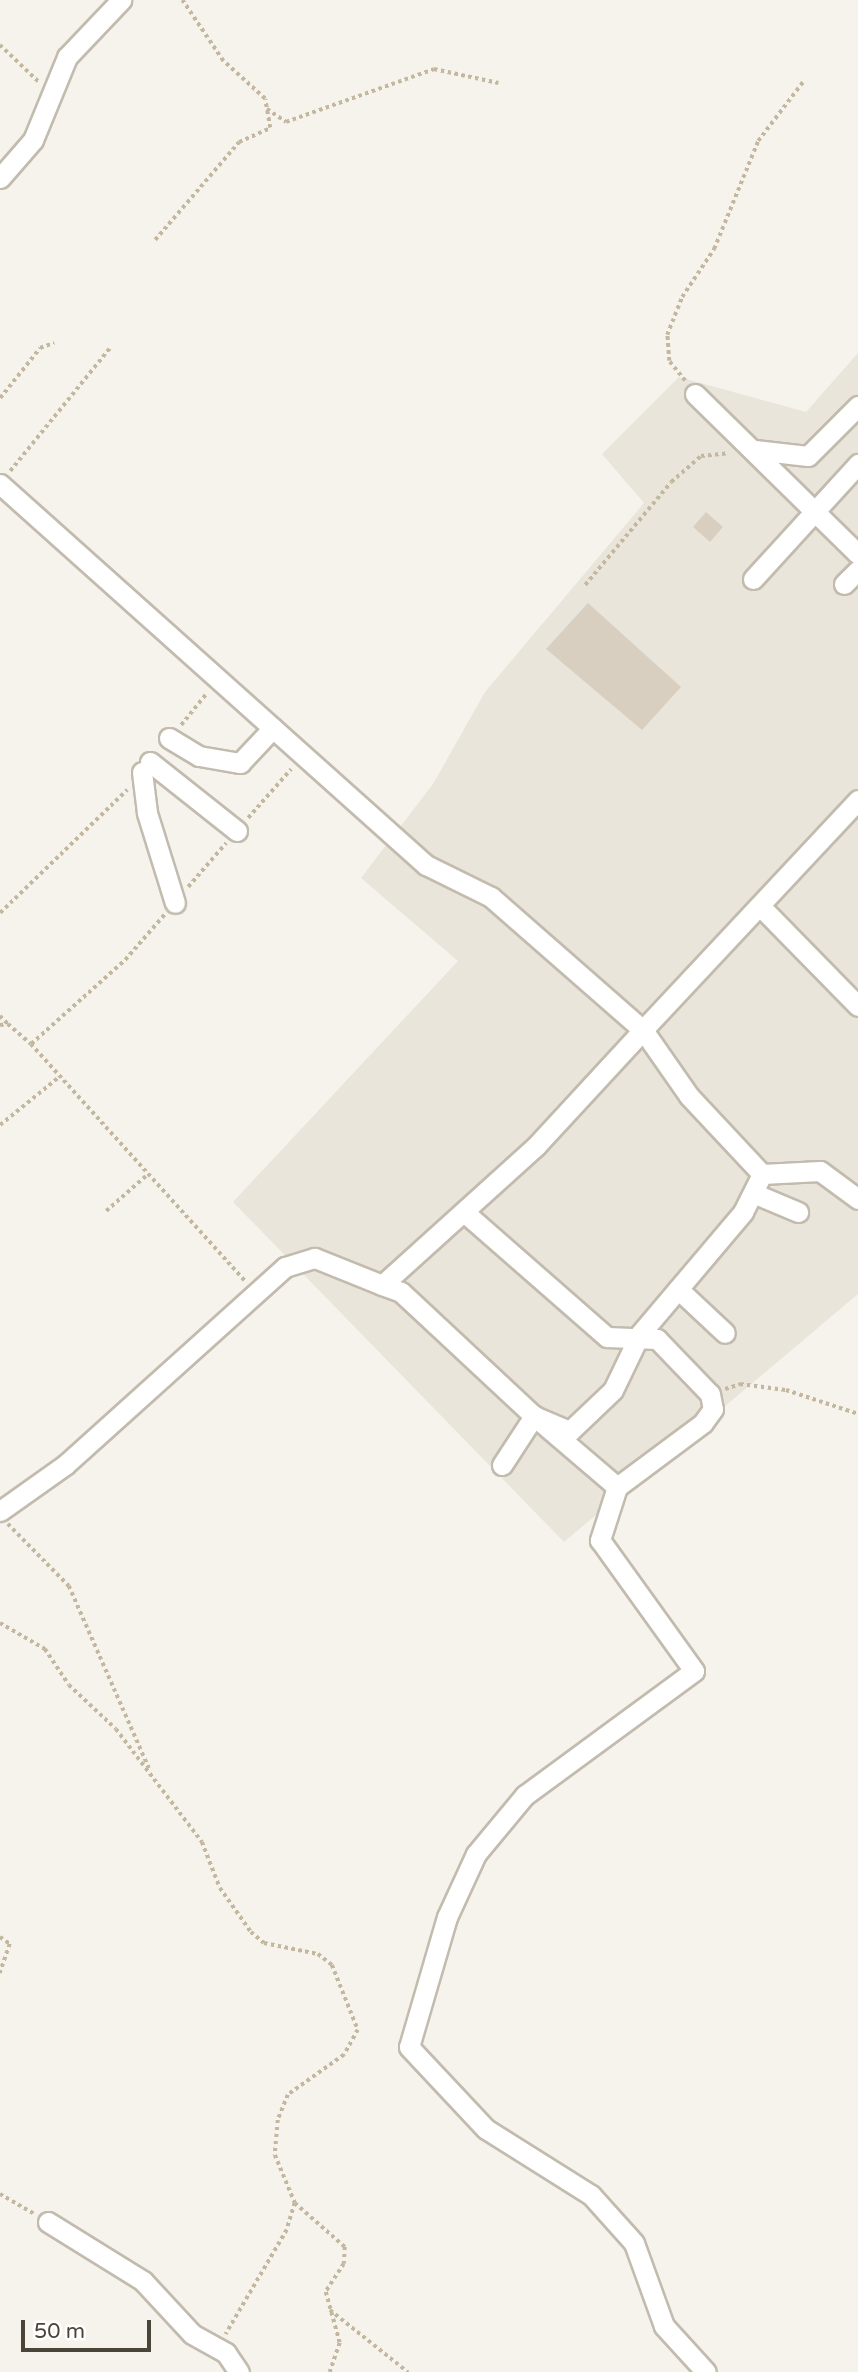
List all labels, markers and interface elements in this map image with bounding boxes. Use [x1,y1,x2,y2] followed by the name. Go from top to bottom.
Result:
[24,2306,154,2350] scale bar
[34,2319,85,2344] text: 50 m

